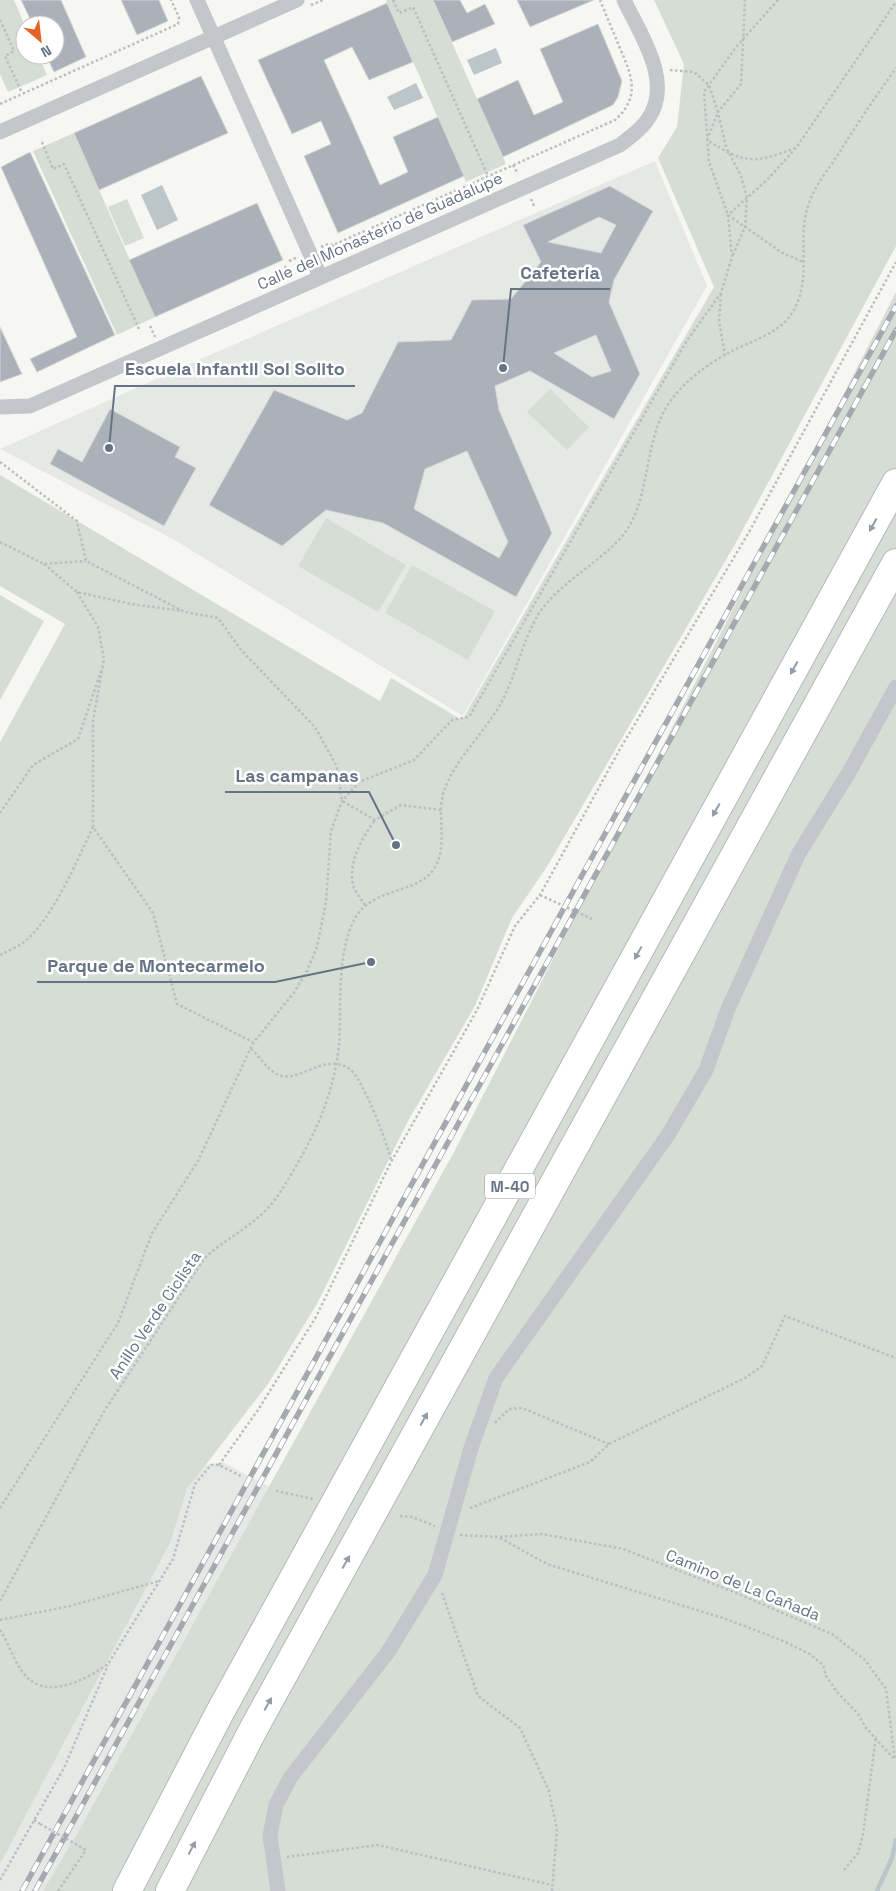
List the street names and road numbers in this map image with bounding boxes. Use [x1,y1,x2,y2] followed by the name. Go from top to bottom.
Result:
[254,167,506,295] street label: Calle del Monasterio de Guadalupe
[485,1174,535,1198] road number: M-40
[104,1247,206,1383] street label: Anillo Verde Ciclista
[663,1544,823,1626] street label: Camino de La Cañada

